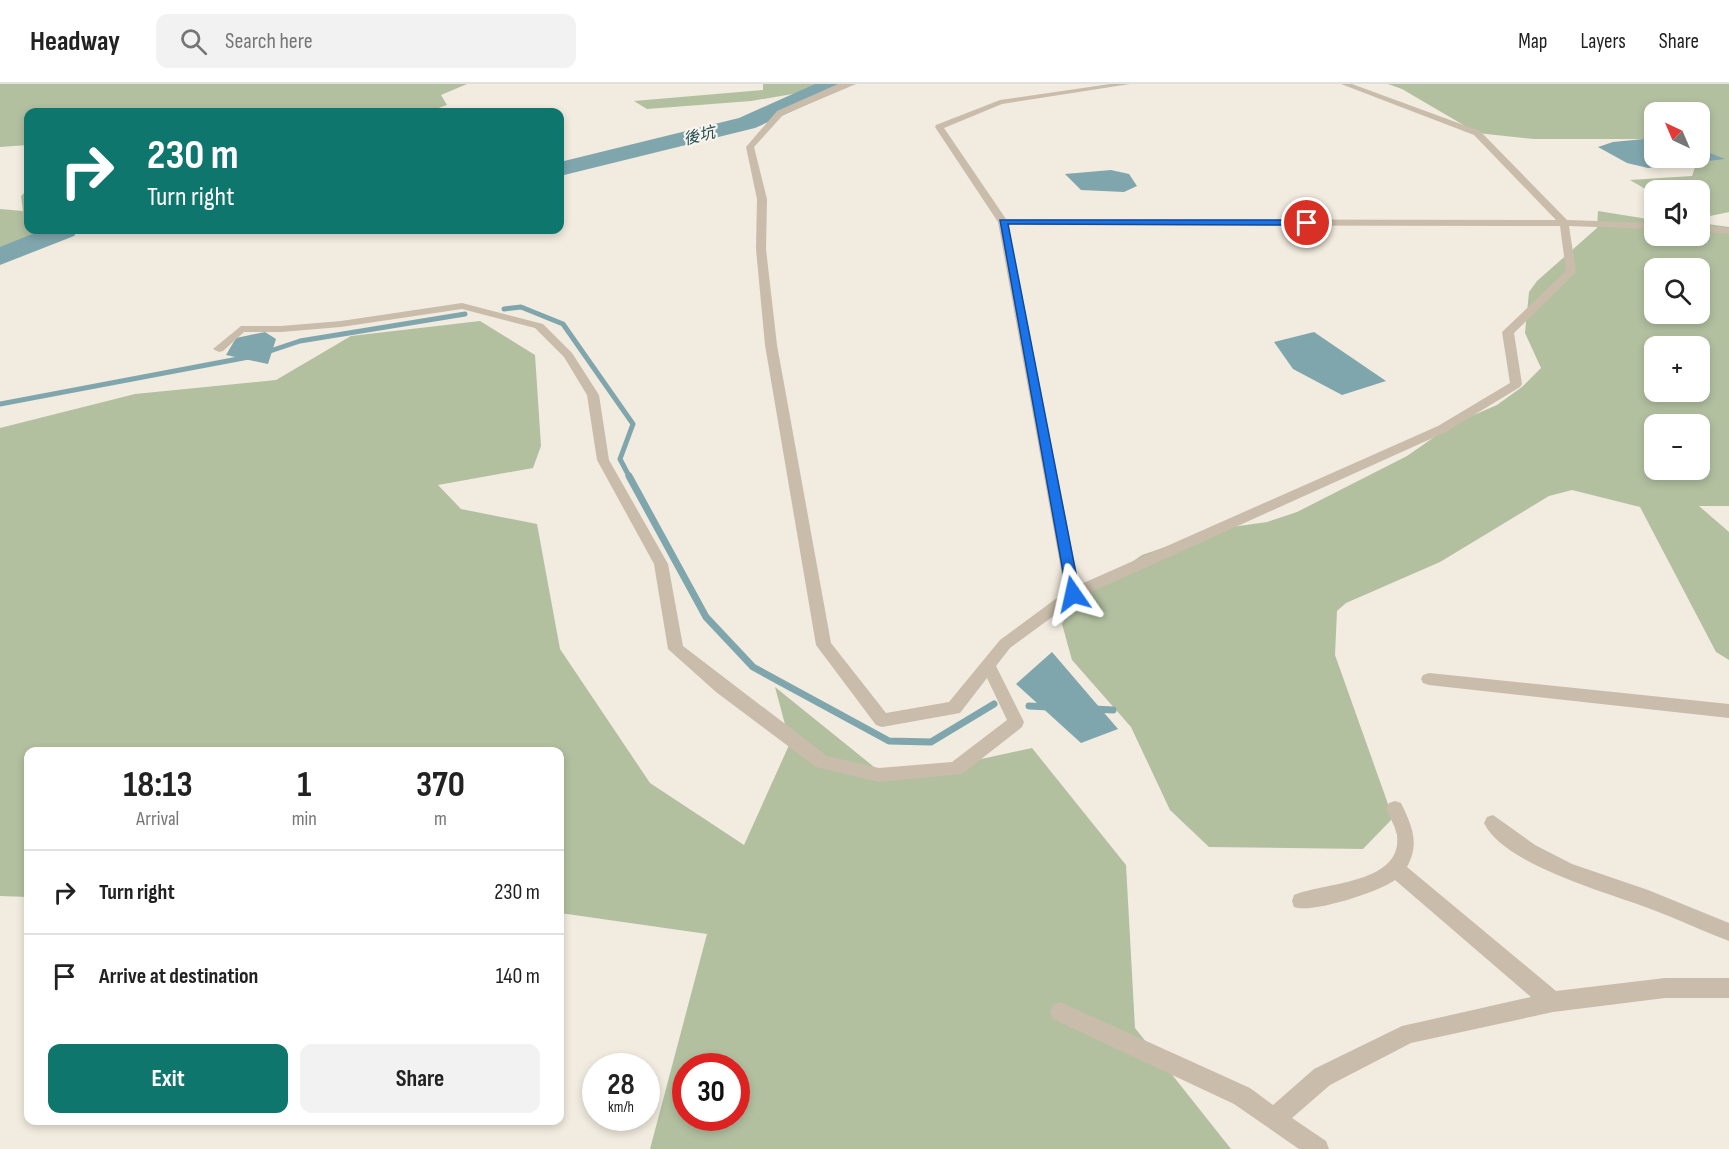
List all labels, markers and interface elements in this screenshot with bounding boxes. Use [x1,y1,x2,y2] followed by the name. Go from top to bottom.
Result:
[156,14,576,68] search box
[30,25,120,58] text: Headway
[177,25,210,58] icon: search
[225,28,312,55] text: Search here
[1518,29,1547,54] text: Map
[1580,29,1626,54] text: Layers
[1659,29,1699,54] text: Share
[1644,102,1710,168] north arrow
[1644,102,1710,480] map controls
[682,123,719,150] water label: 後坑
[147,130,239,181] text: 230 m
[48,132,126,210] icon: right
[1644,180,1710,246] button: sound
[147,181,234,213] text: Turn right
[1281,197,1332,248] pin
[1290,206,1323,239] icon: arrive
[1644,258,1710,324] button: search
[1644,336,1710,402] button: +
[1644,414,1710,480] button: −
[1041,562,1105,626] position arrow
[123,764,193,807] text: 18:13
[297,764,311,807] text: 1
[416,764,465,807] text: 370
[136,807,179,831] text: Arrival
[292,807,317,831] text: min
[434,807,447,831] text: m
[48,876,81,909] icon: right
[99,879,175,906] text: Turn right
[494,879,540,906] text: 230 m
[48,960,81,993] icon: arrive
[99,963,258,990] text: Arrive at destination
[496,963,540,990] text: 140 m
[48,1044,288,1113] button: Exit
[300,1044,540,1113] button: Share
[672,1053,750,1131] speed limit sign: 30
[607,1067,635,1103] text: 28
[608,1098,634,1117] text: km/h

